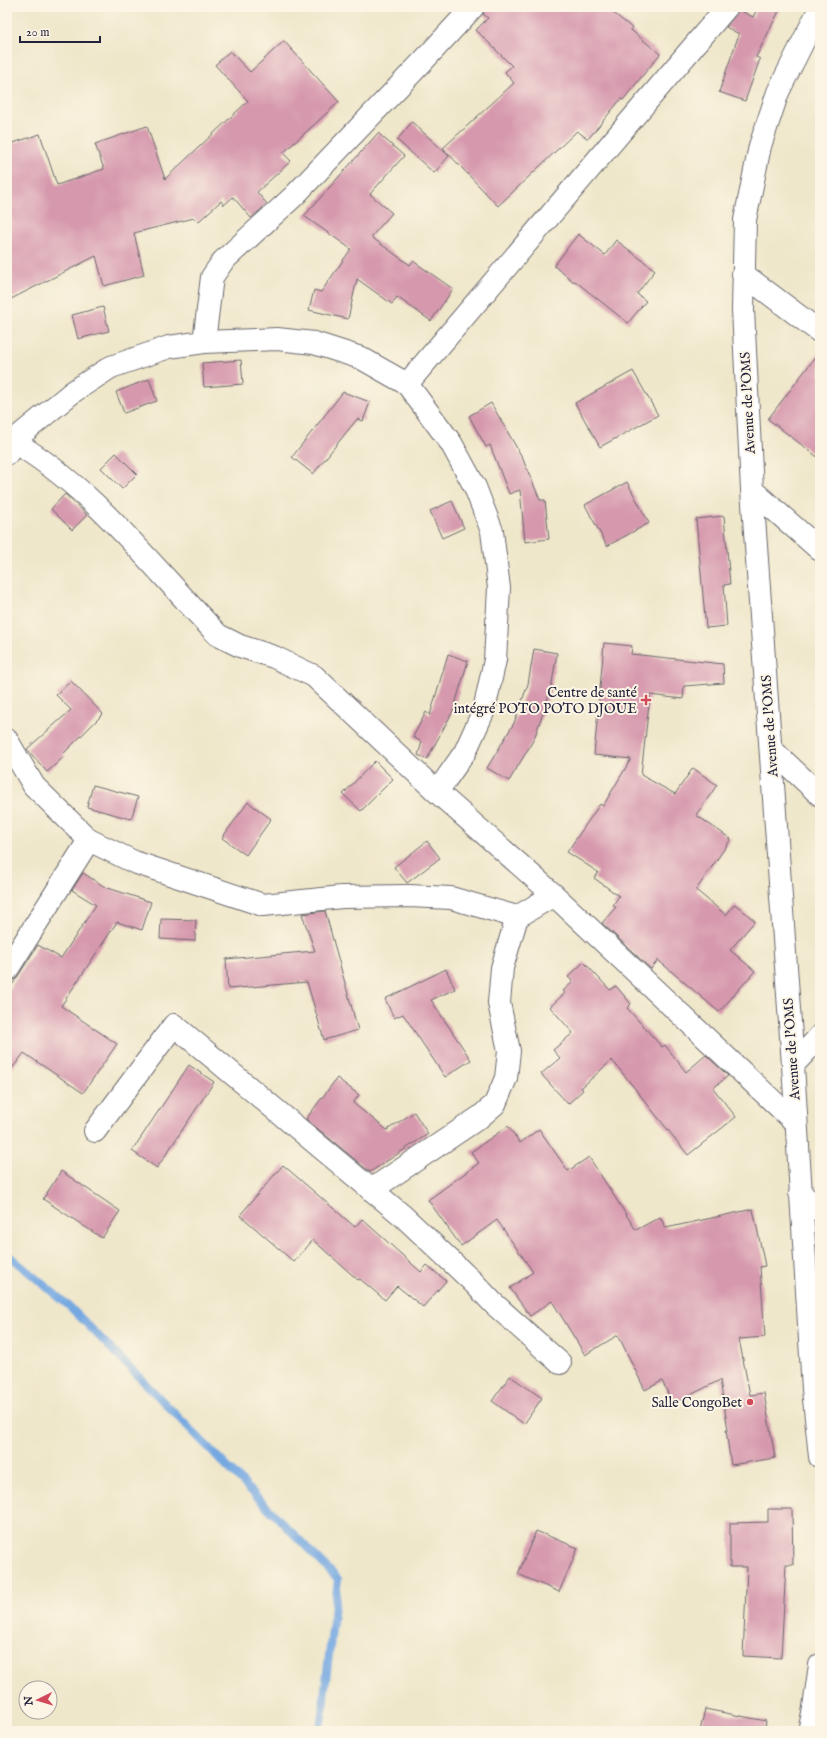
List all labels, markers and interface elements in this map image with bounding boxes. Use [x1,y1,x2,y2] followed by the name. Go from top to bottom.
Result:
[20,18,100,44] scale bar
[26,25,49,40] text: 20 m
[736,351,760,455] street label: Avenue de l'OMS
[757,674,783,779] street label: Avenue de l'OMS
[454,684,638,718] place label: Centre de santé intégré POTO POTO DJOUE
[640,694,652,706] marker: Centre de santé intégré POTO POTO DJOUE
[779,997,805,1102] street label: Avenue de l'OMS
[651,1394,742,1412] place label: Salle CongoBet
[745,1397,755,1407] marker: Salle CongoBet
[18,1680,58,1720] north arrow
[22,1695,37,1707] text: N

